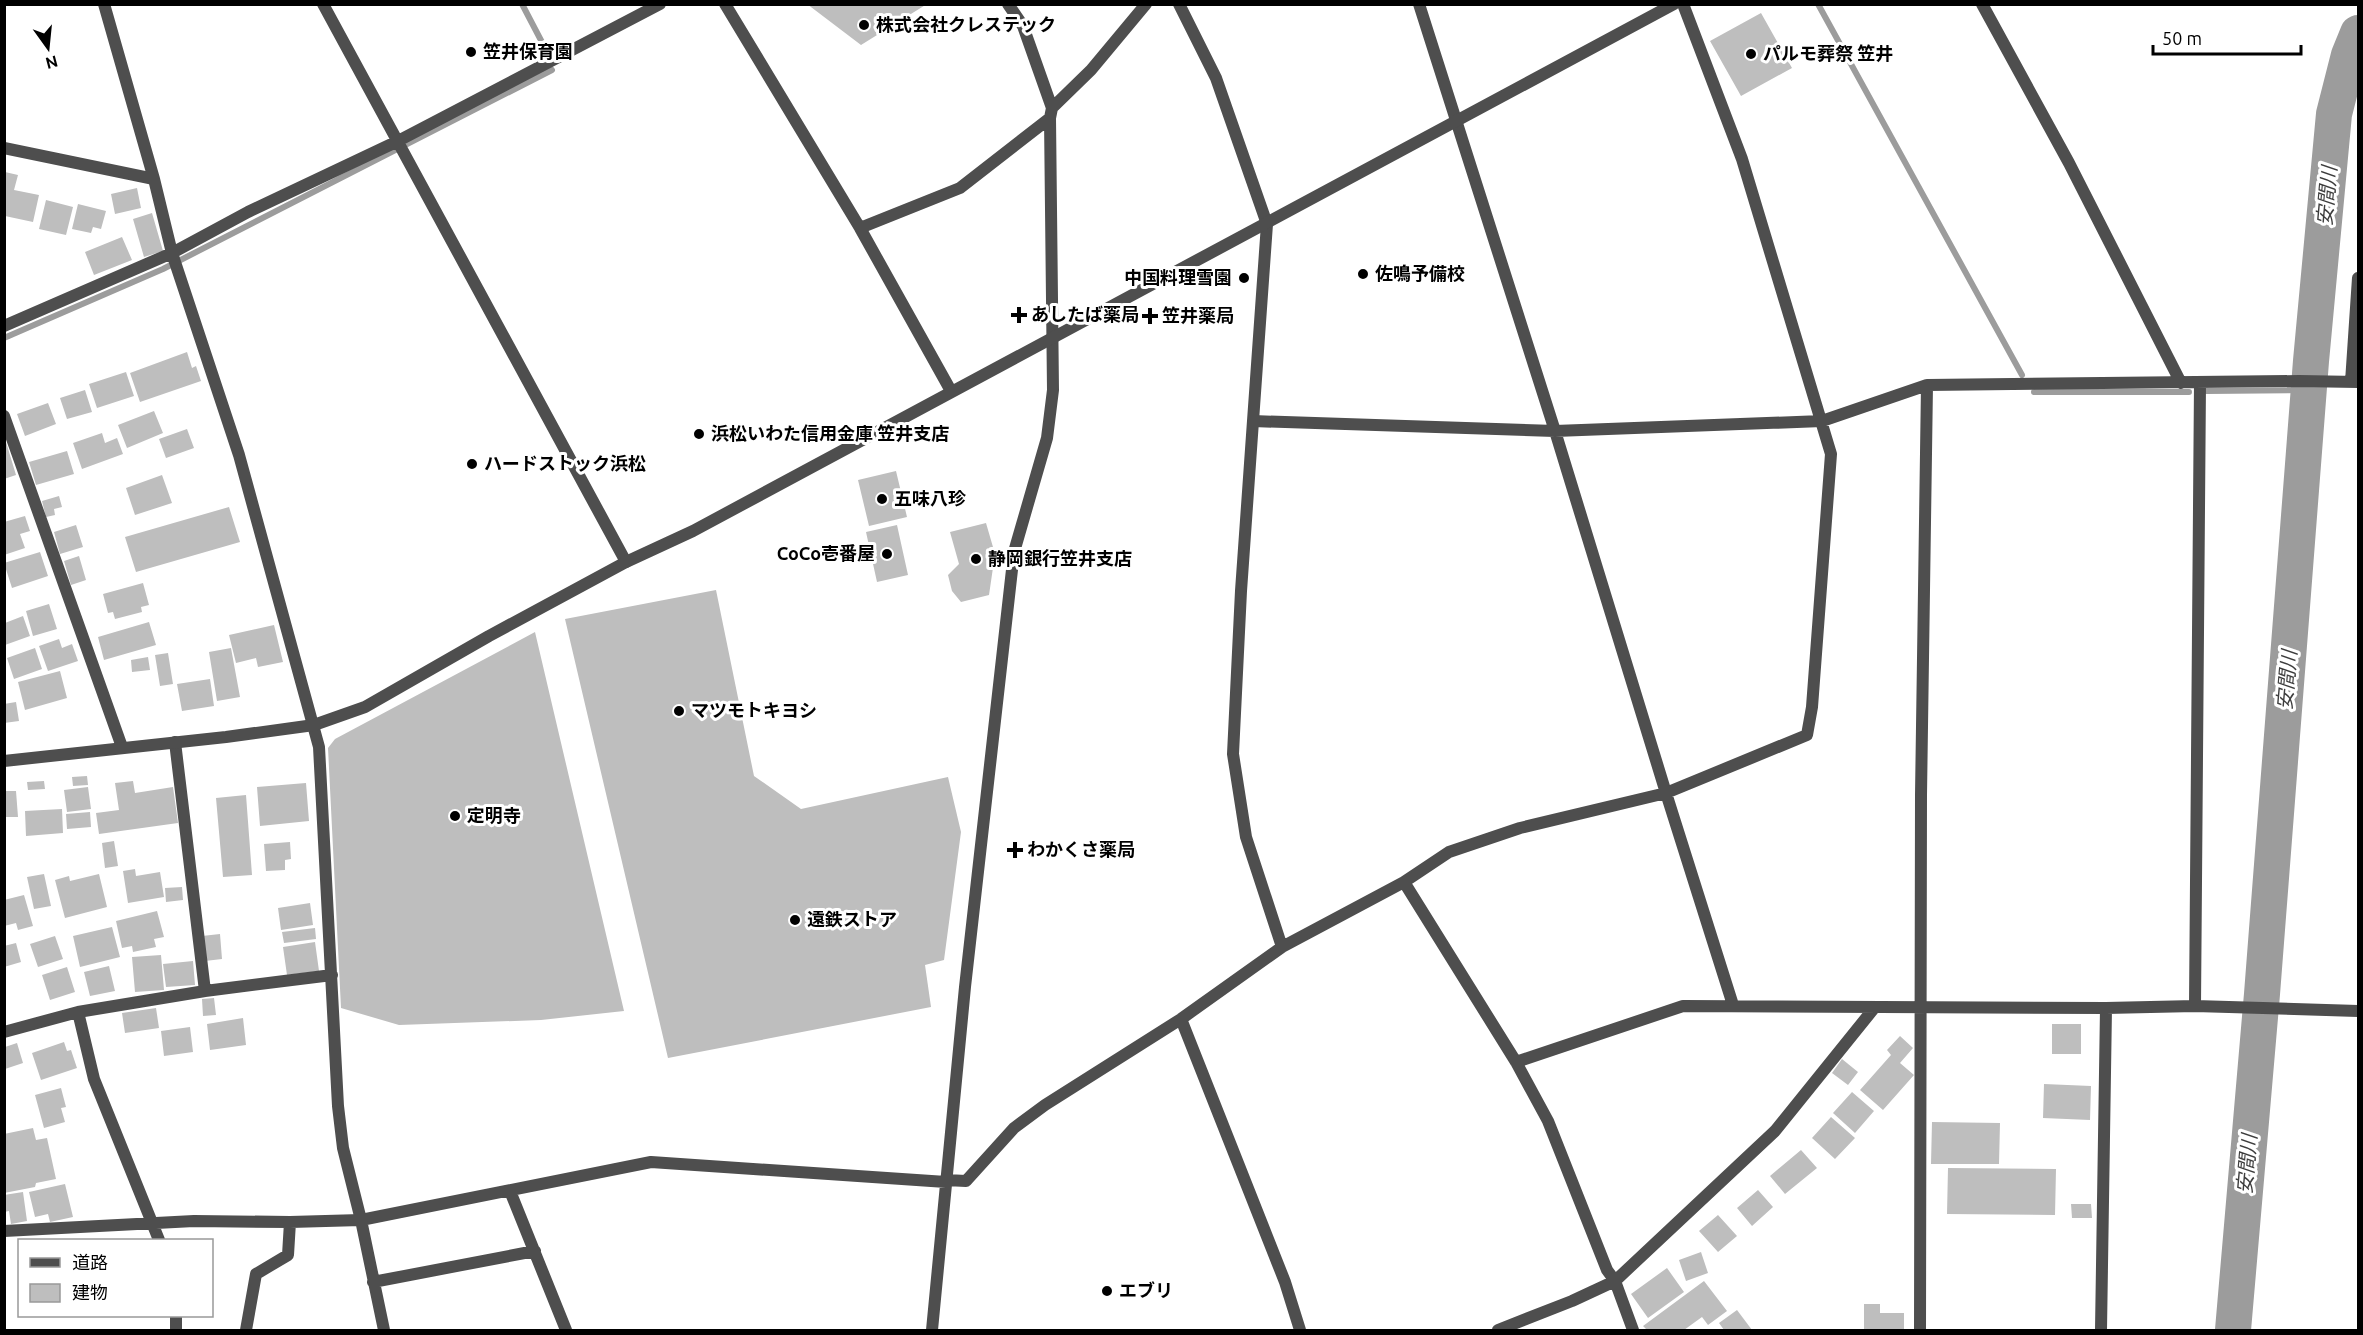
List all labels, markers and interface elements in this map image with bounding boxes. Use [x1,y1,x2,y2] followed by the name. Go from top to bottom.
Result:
[876,14,1056,34] place label: 株式会社クレステック
[18,18,78,78] north arrow
[857,18,871,32] marker: 株式会社クレステック
[2153,18,2302,56] scale bar
[2162,28,2202,48] text: 50 m
[483,41,573,61] place label: 笠井保育園
[1763,43,1893,63] place label: パルモ葬祭 笠井
[464,45,478,59] marker: 笠井保育園
[1744,47,1758,61] marker: パルモ葬祭 笠井
[44,52,60,73] text: N
[2312,163,2341,227] water label: 安間川
[1375,263,1465,283] place label: 佐鳴予備校
[1124,267,1232,287] place label: 中国料理雪園
[1356,267,1370,281] marker: 佐鳴予備校
[1237,271,1251,285] marker: 中国料理雪園
[1031,304,1139,324] place label: あしたば薬局
[1162,305,1234,325] place label: 笠井薬局
[1012,308,1026,322] marker: あしたば薬局
[1143,309,1157,323] marker: 笠井薬局
[711,423,949,443] place label: 浜松いわた信用金庫 笠井支店
[692,427,706,441] marker: 浜松いわた信用金庫 笠井支店
[484,453,646,473] place label: ハードストック浜松
[465,457,479,471] marker: ハードストック浜松
[894,488,966,508] place label: 五味八珍
[875,492,889,506] marker: 五味八珍
[777,543,875,563] place label: CoCo壱番屋
[880,547,894,561] marker: CoCo壱番屋
[988,548,1132,568] place label: 静岡銀行笠井支店
[969,552,983,566] marker: 静岡銀行笠井支店
[2272,647,2301,711] water label: 安間川
[691,700,817,720] place label: マツモトキヨシ
[672,704,686,718] marker: マツモトキヨシ
[467,805,521,825] place label: 定明寺
[448,809,462,823] marker: 定明寺
[1027,839,1135,859] place label: わかくさ薬局
[1008,843,1022,857] marker: わかくさ薬局
[807,909,897,929] place label: 遠鉄ストア
[788,913,802,927] marker: 遠鉄ストア
[2232,1131,2261,1195] water label: 安間川
[18,1239,213,1317] legend
[72,1252,108,1272] text: 道路
[1119,1280,1173,1300] place label: エブリ
[72,1282,108,1302] text: 建物
[1100,1284,1114,1298] marker: エブリ

